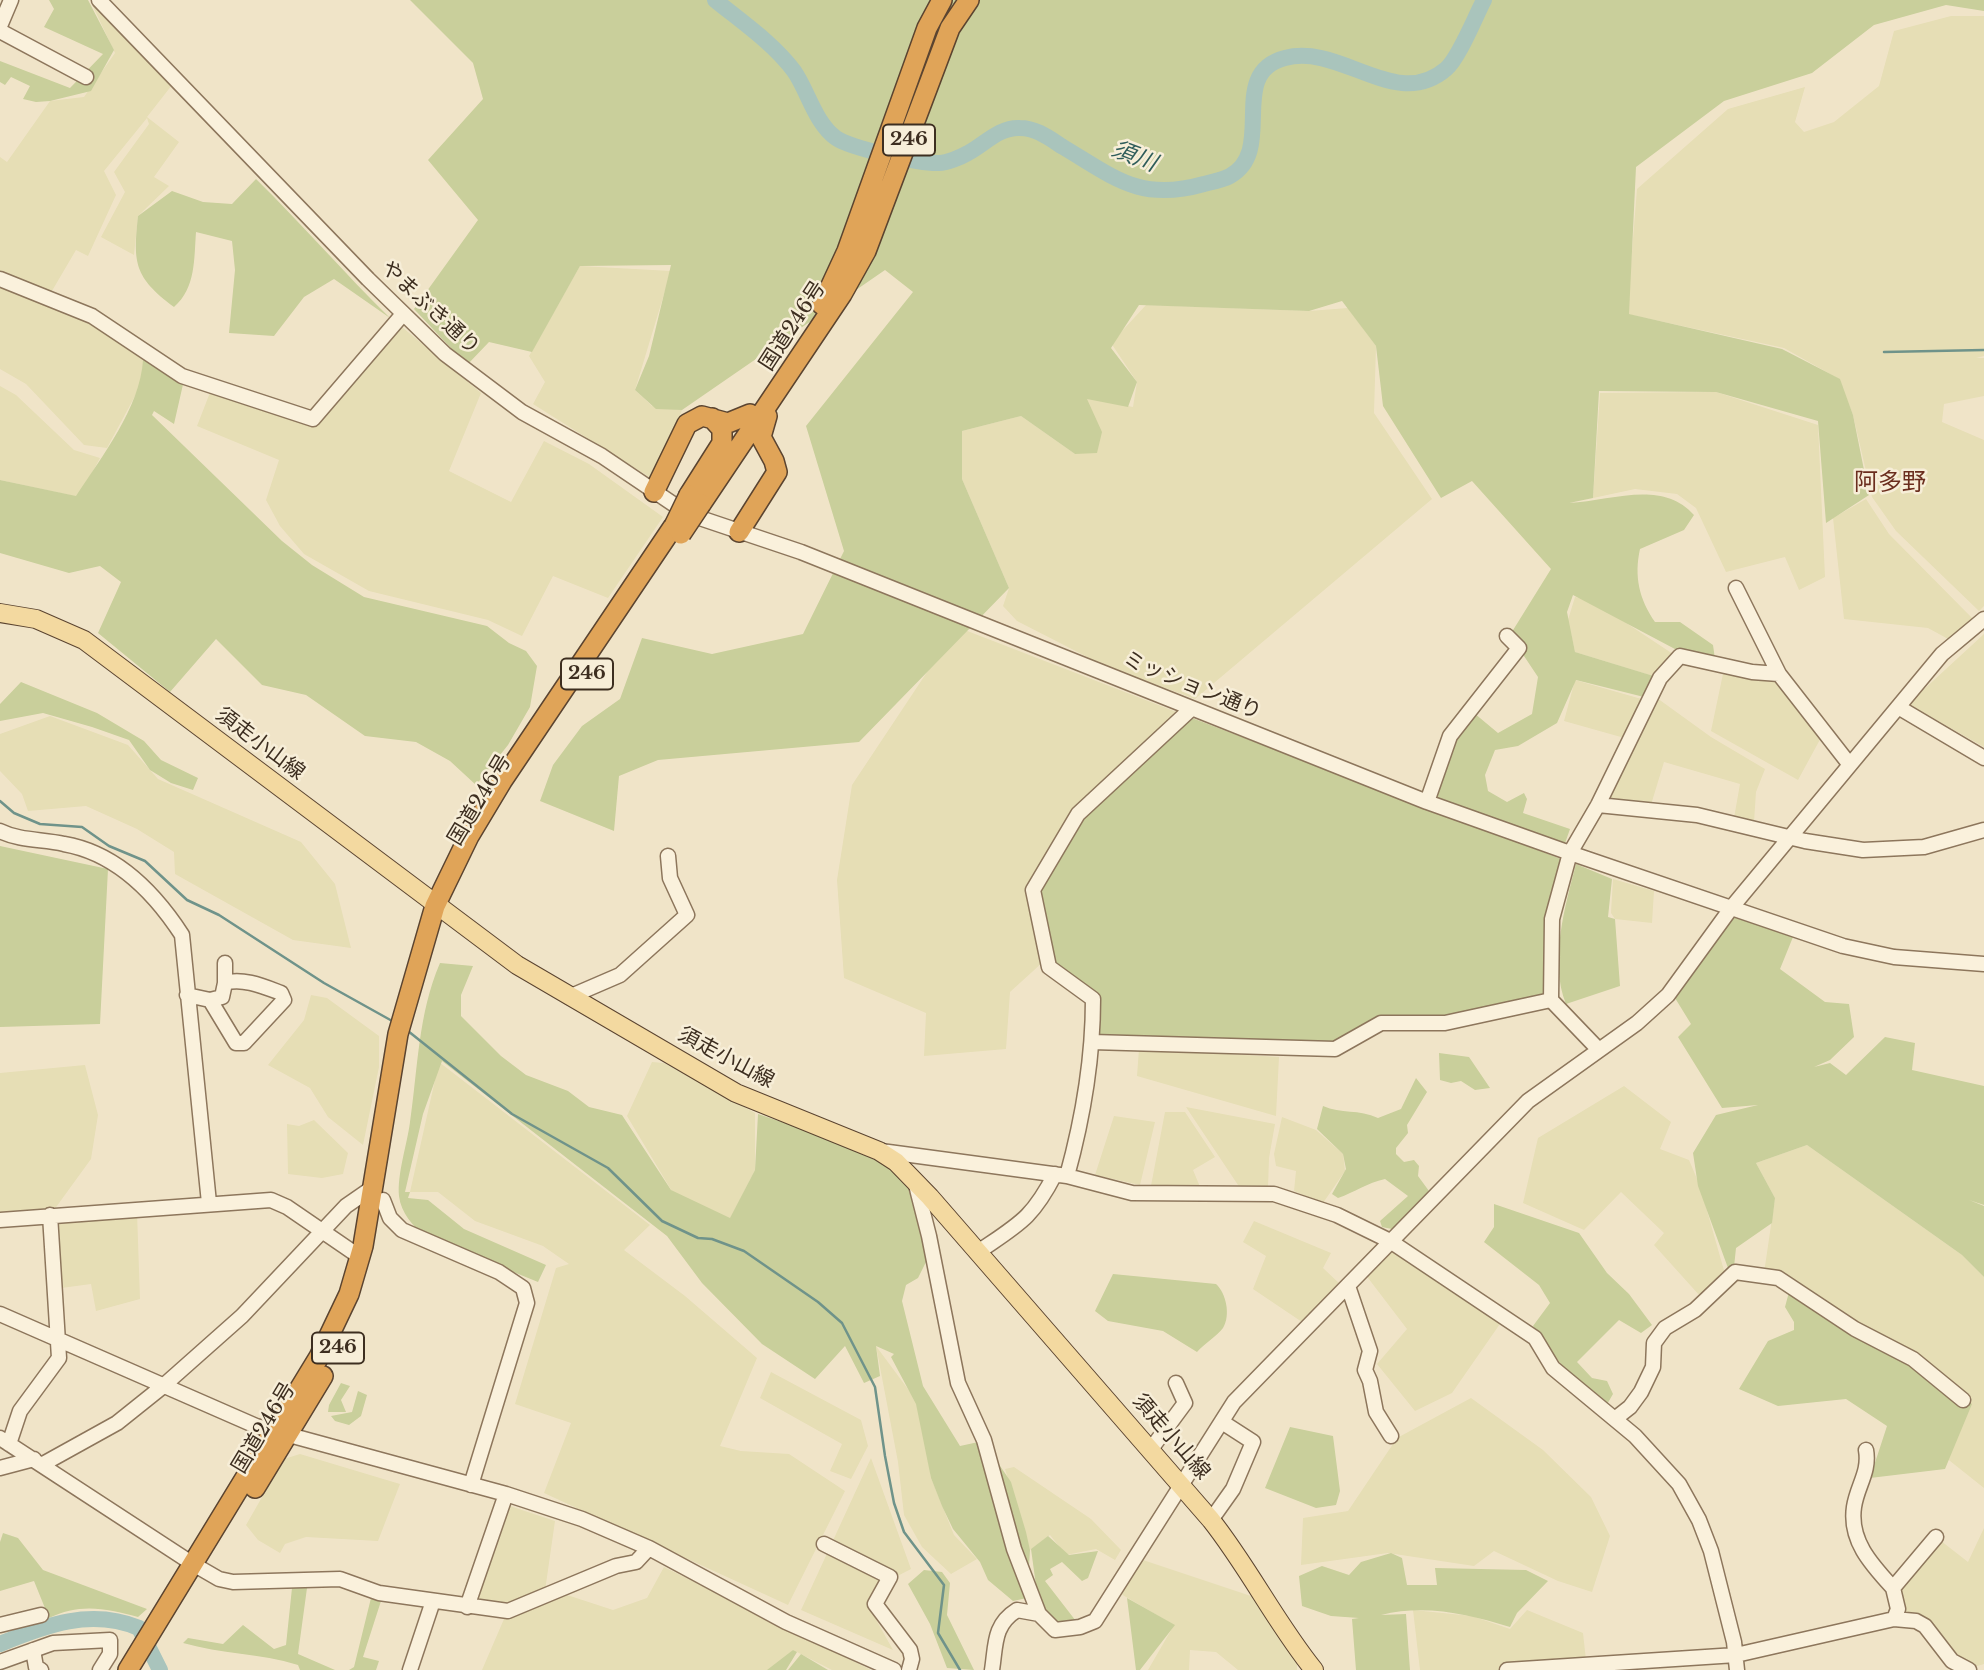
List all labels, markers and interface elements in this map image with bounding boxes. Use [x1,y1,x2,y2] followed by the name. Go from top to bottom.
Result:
[883,124,935,156] road number: 246
[1108,136,1160,178] water label: 須川
[375,256,485,360] street label: やまぶき通り
[755,276,831,376] street label: 国道246号
[1854,469,1926,497] district label: 阿多野
[1119,647,1265,725] street label: ミッション通り
[561,659,613,690] road number: 246
[210,702,310,786] street label: 須走小山線
[443,750,517,850] street label: 国道246号
[674,1022,778,1094] street label: 須走小山線
[312,1332,364,1364] road number: 246
[227,1378,301,1478] street label: 国道246号
[1127,1389,1215,1485] street label: 須走小山線

